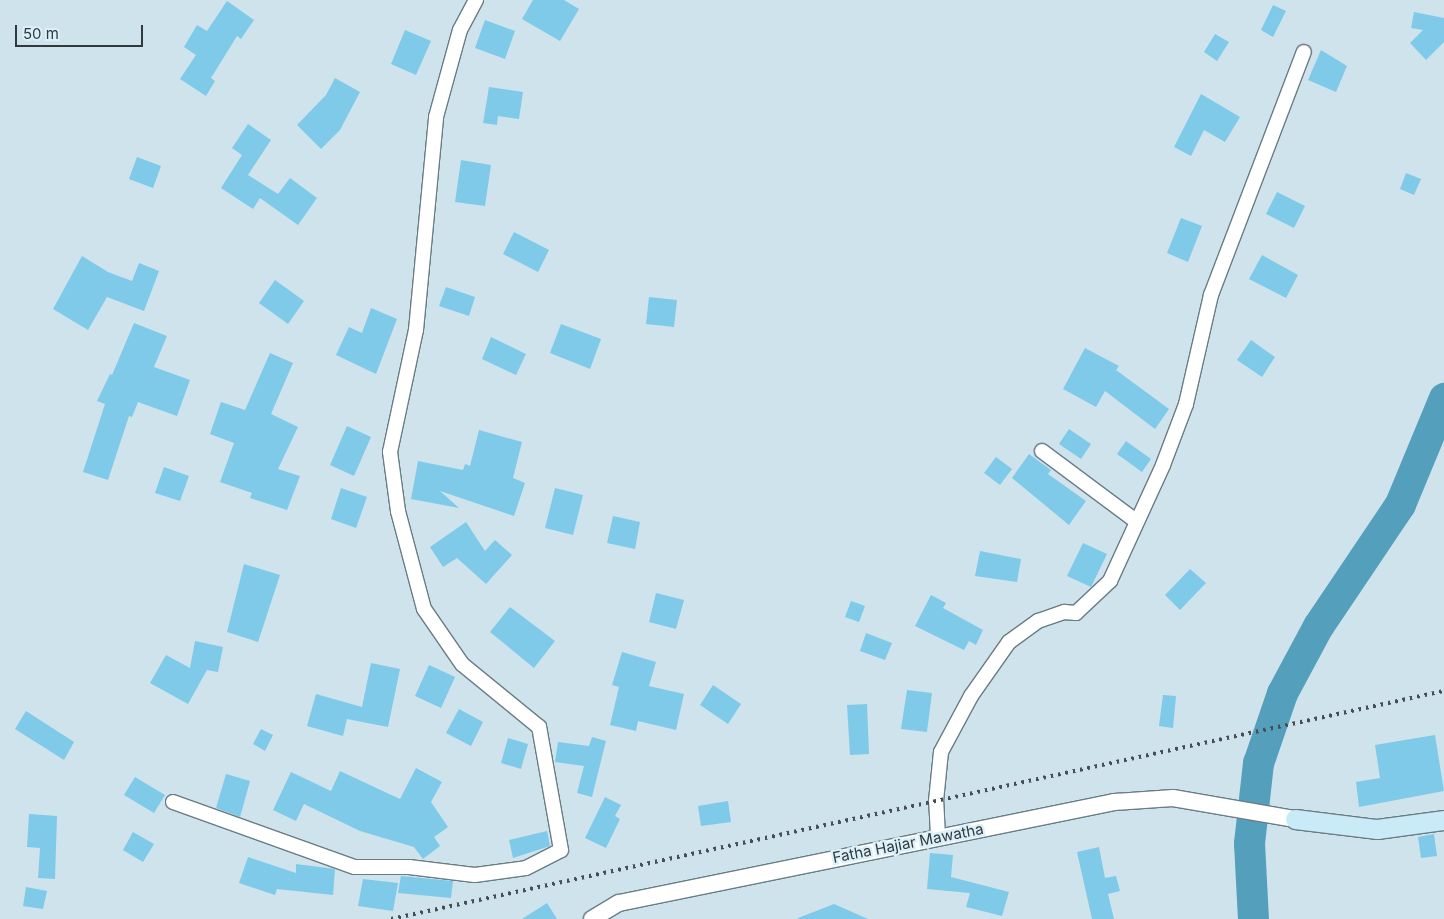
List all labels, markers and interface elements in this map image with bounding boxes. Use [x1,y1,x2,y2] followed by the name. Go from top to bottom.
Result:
[18,15,145,47] scale bar
[23,24,59,43] text: 50 m
[831,820,985,866] street label: Fatha Hajiar Mawatha

